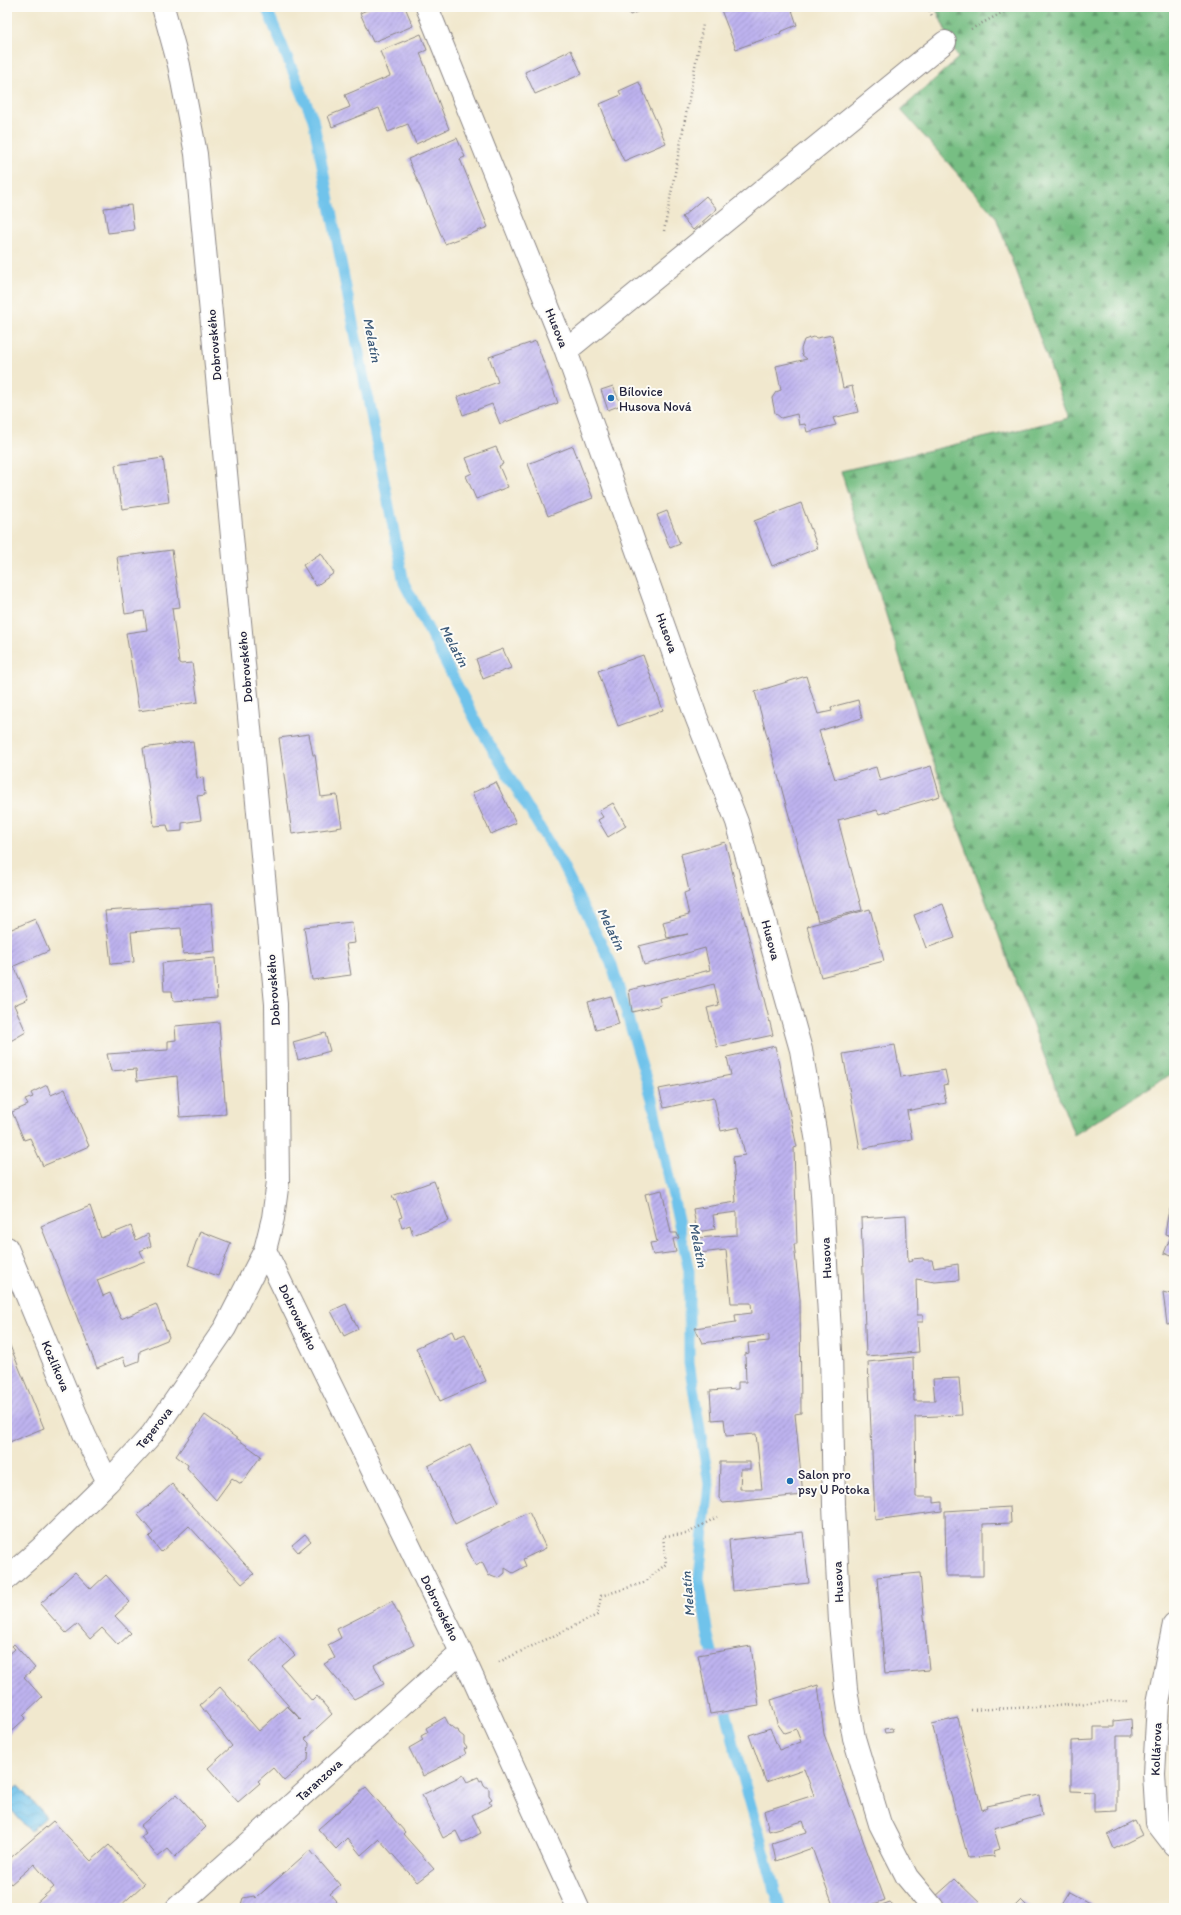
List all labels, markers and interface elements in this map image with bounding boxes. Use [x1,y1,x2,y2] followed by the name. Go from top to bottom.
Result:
[542,306,572,350] street label: Husova
[203,308,225,381] street label: Dobrovského
[359,316,385,365] water label: Melatín
[619,384,692,414] place label: Bílovice Husova Nová
[606,393,616,403] marker: Bílovice Husova Nová
[653,611,681,655] street label: Husova
[436,622,473,671] water label: Melatín
[234,630,256,703] street label: Dobrovského
[593,905,629,954] water label: Melatín
[758,918,784,962] street label: Husova
[263,953,283,1026] street label: Dobrovského
[685,1221,711,1270] water label: Melatín
[817,1237,835,1279] street label: Husova
[276,1281,321,1353] street label: Dobrovského
[39,1338,74,1394] street label: Kozlíkova
[133,1404,175,1452] street label: Teperova
[798,1467,870,1497] place label: Salon pro psy U Potoka
[785,1476,795,1486] marker: Salon pro psy U Potoka
[829,1561,847,1603] street label: Husova
[677,1570,698,1617] water label: Melatín
[418,1572,463,1644] street label: Dobrovského
[1148,1722,1164,1776] street label: Kollárova
[293,1755,345,1805] street label: Taranzova

